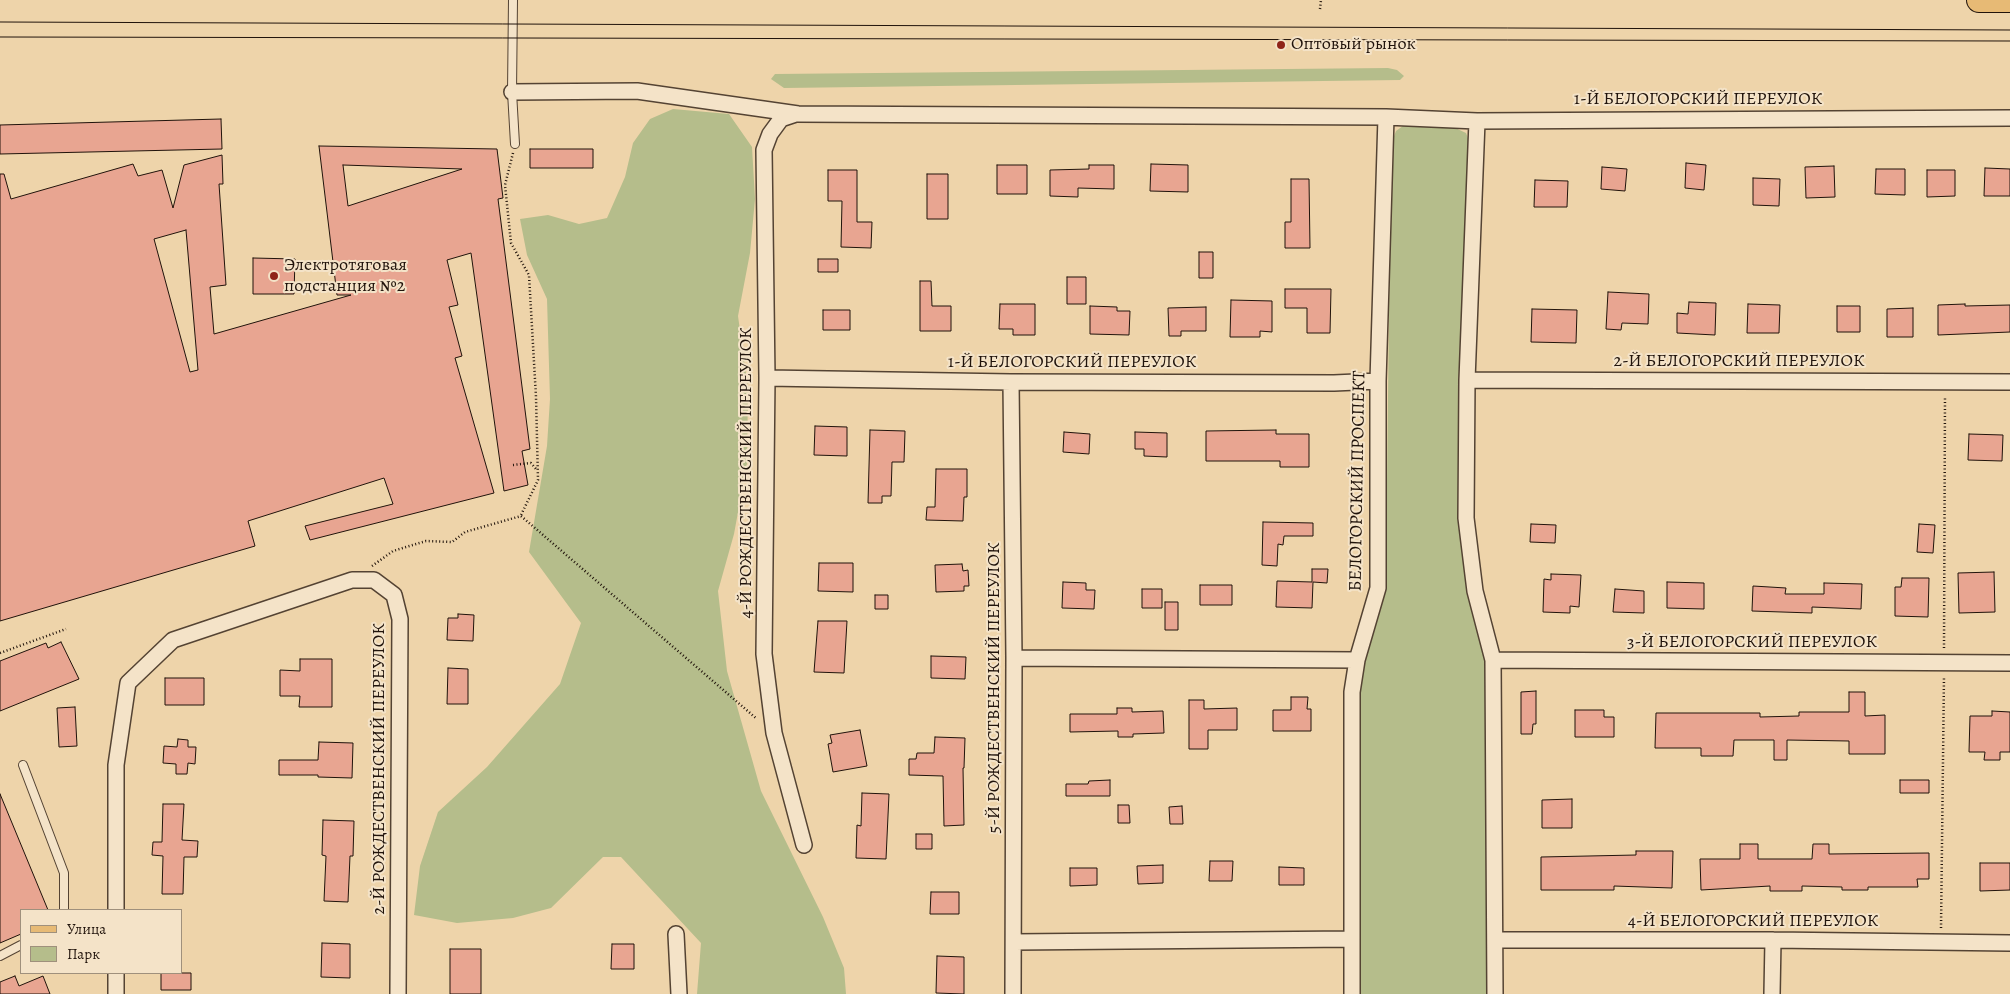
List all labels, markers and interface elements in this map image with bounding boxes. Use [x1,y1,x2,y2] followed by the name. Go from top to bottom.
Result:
[1291,34,1416,56] place label: Оптовый рынок
[1275,39,1287,51] marker: Оптовый рынок
[1574,89,1822,111] street label: 1-Й БЕЛОГОРСКИЙ ПЕРЕУЛОК
[284,255,407,298] place label: Электротяговая подстанция №2
[268,270,280,282] marker: Электротяговая подстанция №2
[736,327,758,619] street label: 4-Й РОЖДЕСТВЕНСКИЙ ПЕРЕУЛОК
[1614,351,1864,373] street label: 2-Й БЕЛОГОРСКИЙ ПЕРЕУЛОК
[948,352,1196,374] street label: 1-Й БЕЛОГОРСКИЙ ПЕРЕУЛОК
[1345,370,1371,592] street label: БЕЛОГОРСКИЙ ПРОСПЕКТ
[984,543,1006,833] street label: 5-Й РОЖДЕСТВЕНСКИЙ ПЕРЕУЛОК
[369,623,391,915] street label: 2-Й РОЖДЕСТВЕНСКИЙ ПЕРЕУЛОК
[1627,632,1877,654] street label: 3-Й БЕЛОГОРСКИЙ ПЕРЕУЛОК
[20,909,182,974] legend
[1628,911,1878,933] street label: 4-Й БЕЛОГОРСКИЙ ПЕРЕУЛОК
[67,919,106,939] text: Улица
[67,944,100,964] text: Парк

